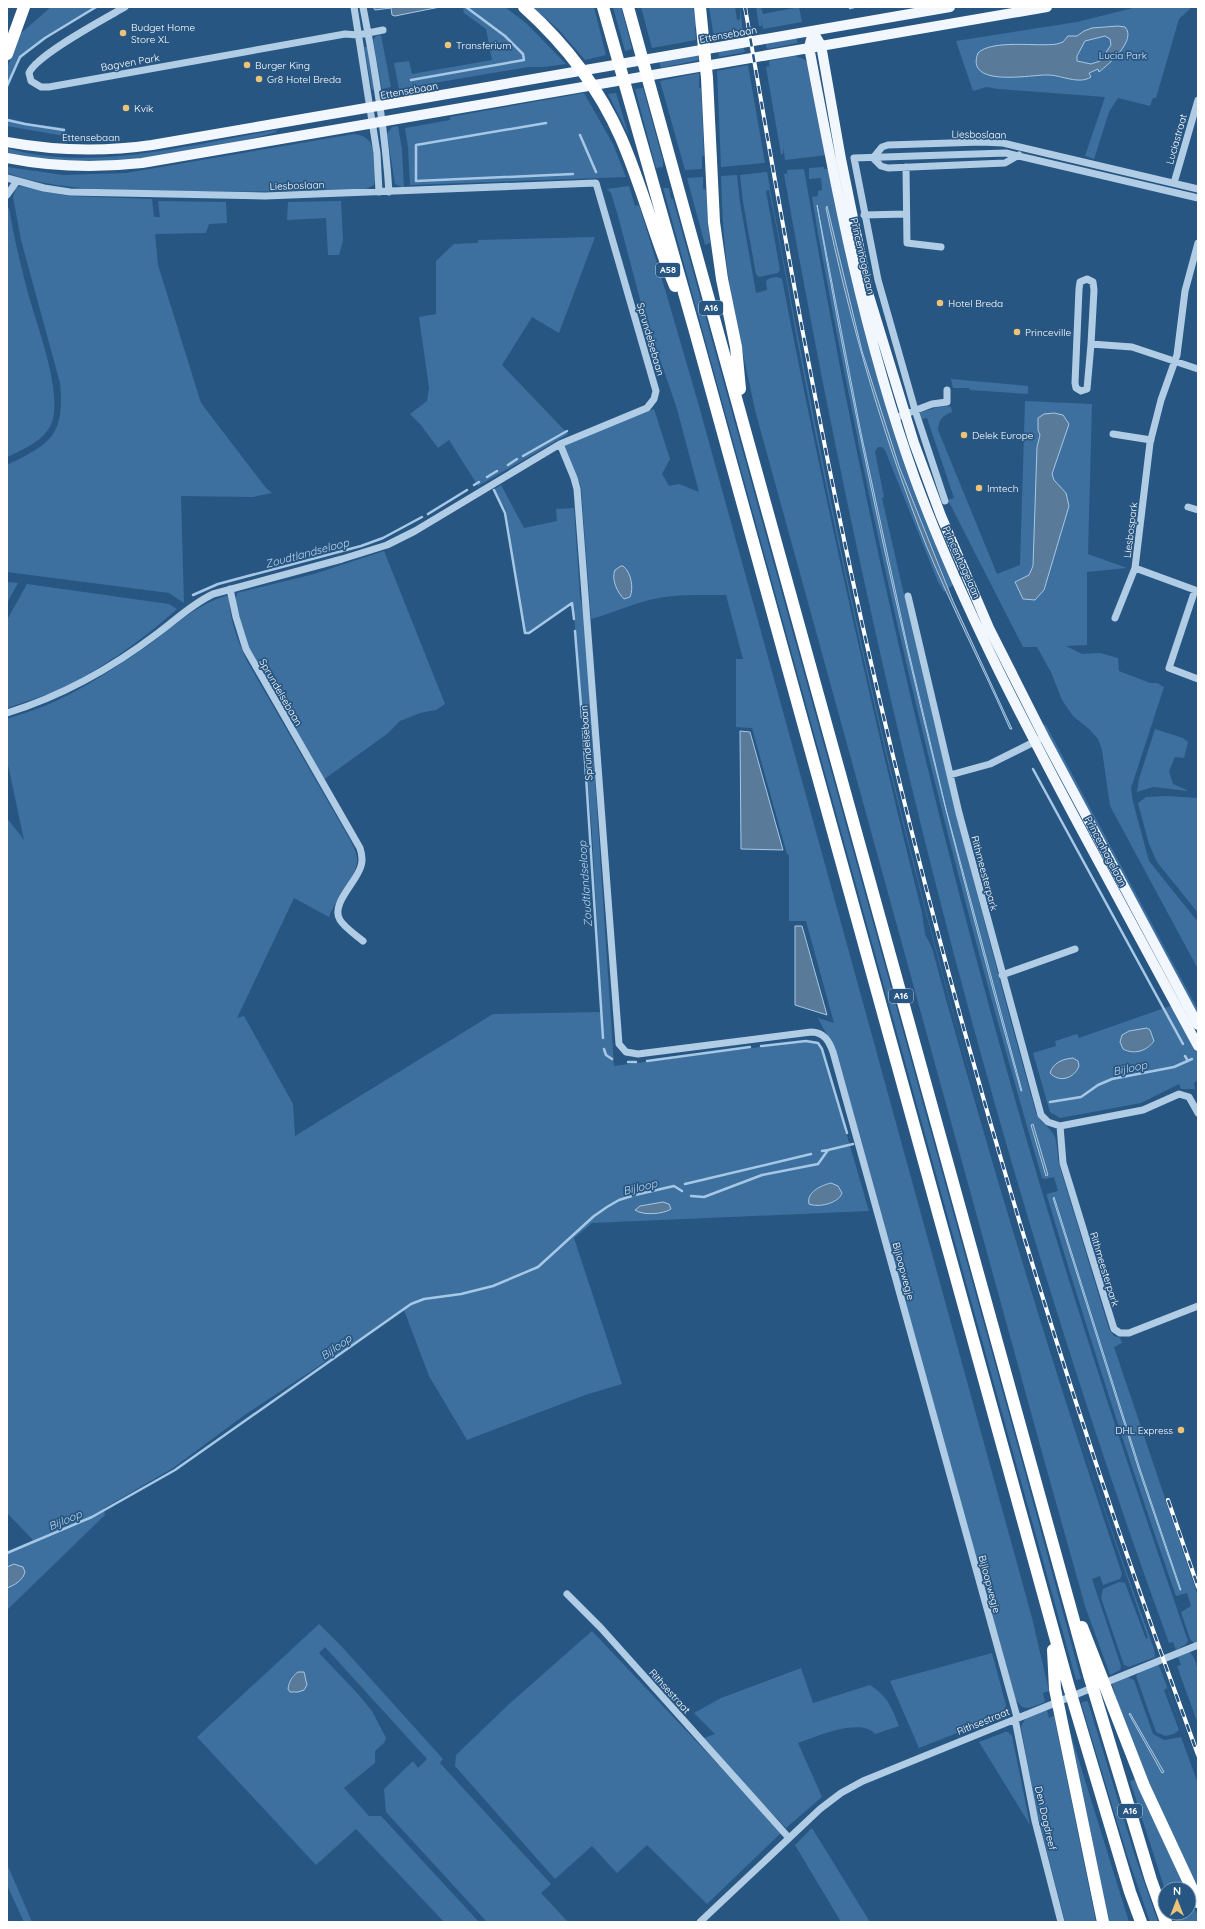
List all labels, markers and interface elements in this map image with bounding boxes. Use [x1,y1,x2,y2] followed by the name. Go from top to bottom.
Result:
[131,21,195,46] place label: Budget Home Store XL
[698,23,758,46] street label: Ettensebaan
[118,28,128,38] marker: Budget Home Store XL
[456,39,511,52] place label: Transferium
[443,40,453,50] marker: Transferium
[1099,49,1147,62] park label: Lucia Park
[100,51,160,74] street label: Bagven Park
[255,59,310,72] place label: Burger King
[242,60,252,70] marker: Burger King
[267,73,341,86] place label: Gr8 Hotel Breda
[254,74,264,84] marker: Gr8 Hotel Breda
[379,79,439,102] street label: Ettensebaan
[134,102,153,115] place label: Kvik
[121,103,131,113] marker: Kvik
[1163,112,1190,166] street label: Luciastraat
[951,128,1007,141] street label: Liesboslaan
[62,131,120,144] street label: Ettensebaan
[269,178,325,193] street label: Liesboslaan
[847,217,878,296] street label: Princenhagelaan
[656,263,680,277] road number: A58
[948,297,1003,310] place label: Hotel Breda
[935,298,945,308] marker: Hotel Breda
[634,301,667,377] street label: Sprundelsebaan
[699,301,723,315] road number: A16
[1025,326,1071,339] place label: Princeville
[1012,327,1022,337] marker: Princeville
[972,429,1034,442] place label: Delek Europe
[959,430,969,440] marker: Delek Europe
[987,482,1018,495] place label: Imtech
[974,483,984,493] marker: Imtech
[1121,502,1140,559] street label: Liesbospark
[940,524,983,601] street label: Princenhagelaan
[264,535,352,571] water label: Zoudtlandseloop
[256,656,305,728] street label: Sprundelsebaan
[577,705,596,781] street label: Sprundelsebaan
[1081,814,1130,889] street label: Princenhagelaan
[968,834,1001,912] street label: Rithmeesterpark
[575,839,595,928] water label: Zoudtlandseloop
[889,989,913,1003] road number: A16
[1111,1057,1150,1078] water label: Bijloop
[621,1176,660,1198] water label: Bijloop
[1087,1230,1122,1308] street label: Rithmeesterpark
[890,1241,918,1302] street label: Bijloopwegje
[318,1331,355,1363] water label: Bijloop
[1115,1424,1173,1437] place label: DHL Express
[1176,1425,1186,1435] marker: DHL Express
[46,1506,85,1533] water label: Bijloop
[976,1554,1004,1615] street label: Bijloopwegje
[646,1666,693,1717] street label: Rithsestraat
[955,1705,1012,1738] street label: Rithsestraat
[1032,1785,1059,1852] street label: Den Dogdreef
[1118,1804,1142,1818] road number: A16
[1157,1881,1197,1921] north arrow
[1173,1884,1181,1898] text: N

